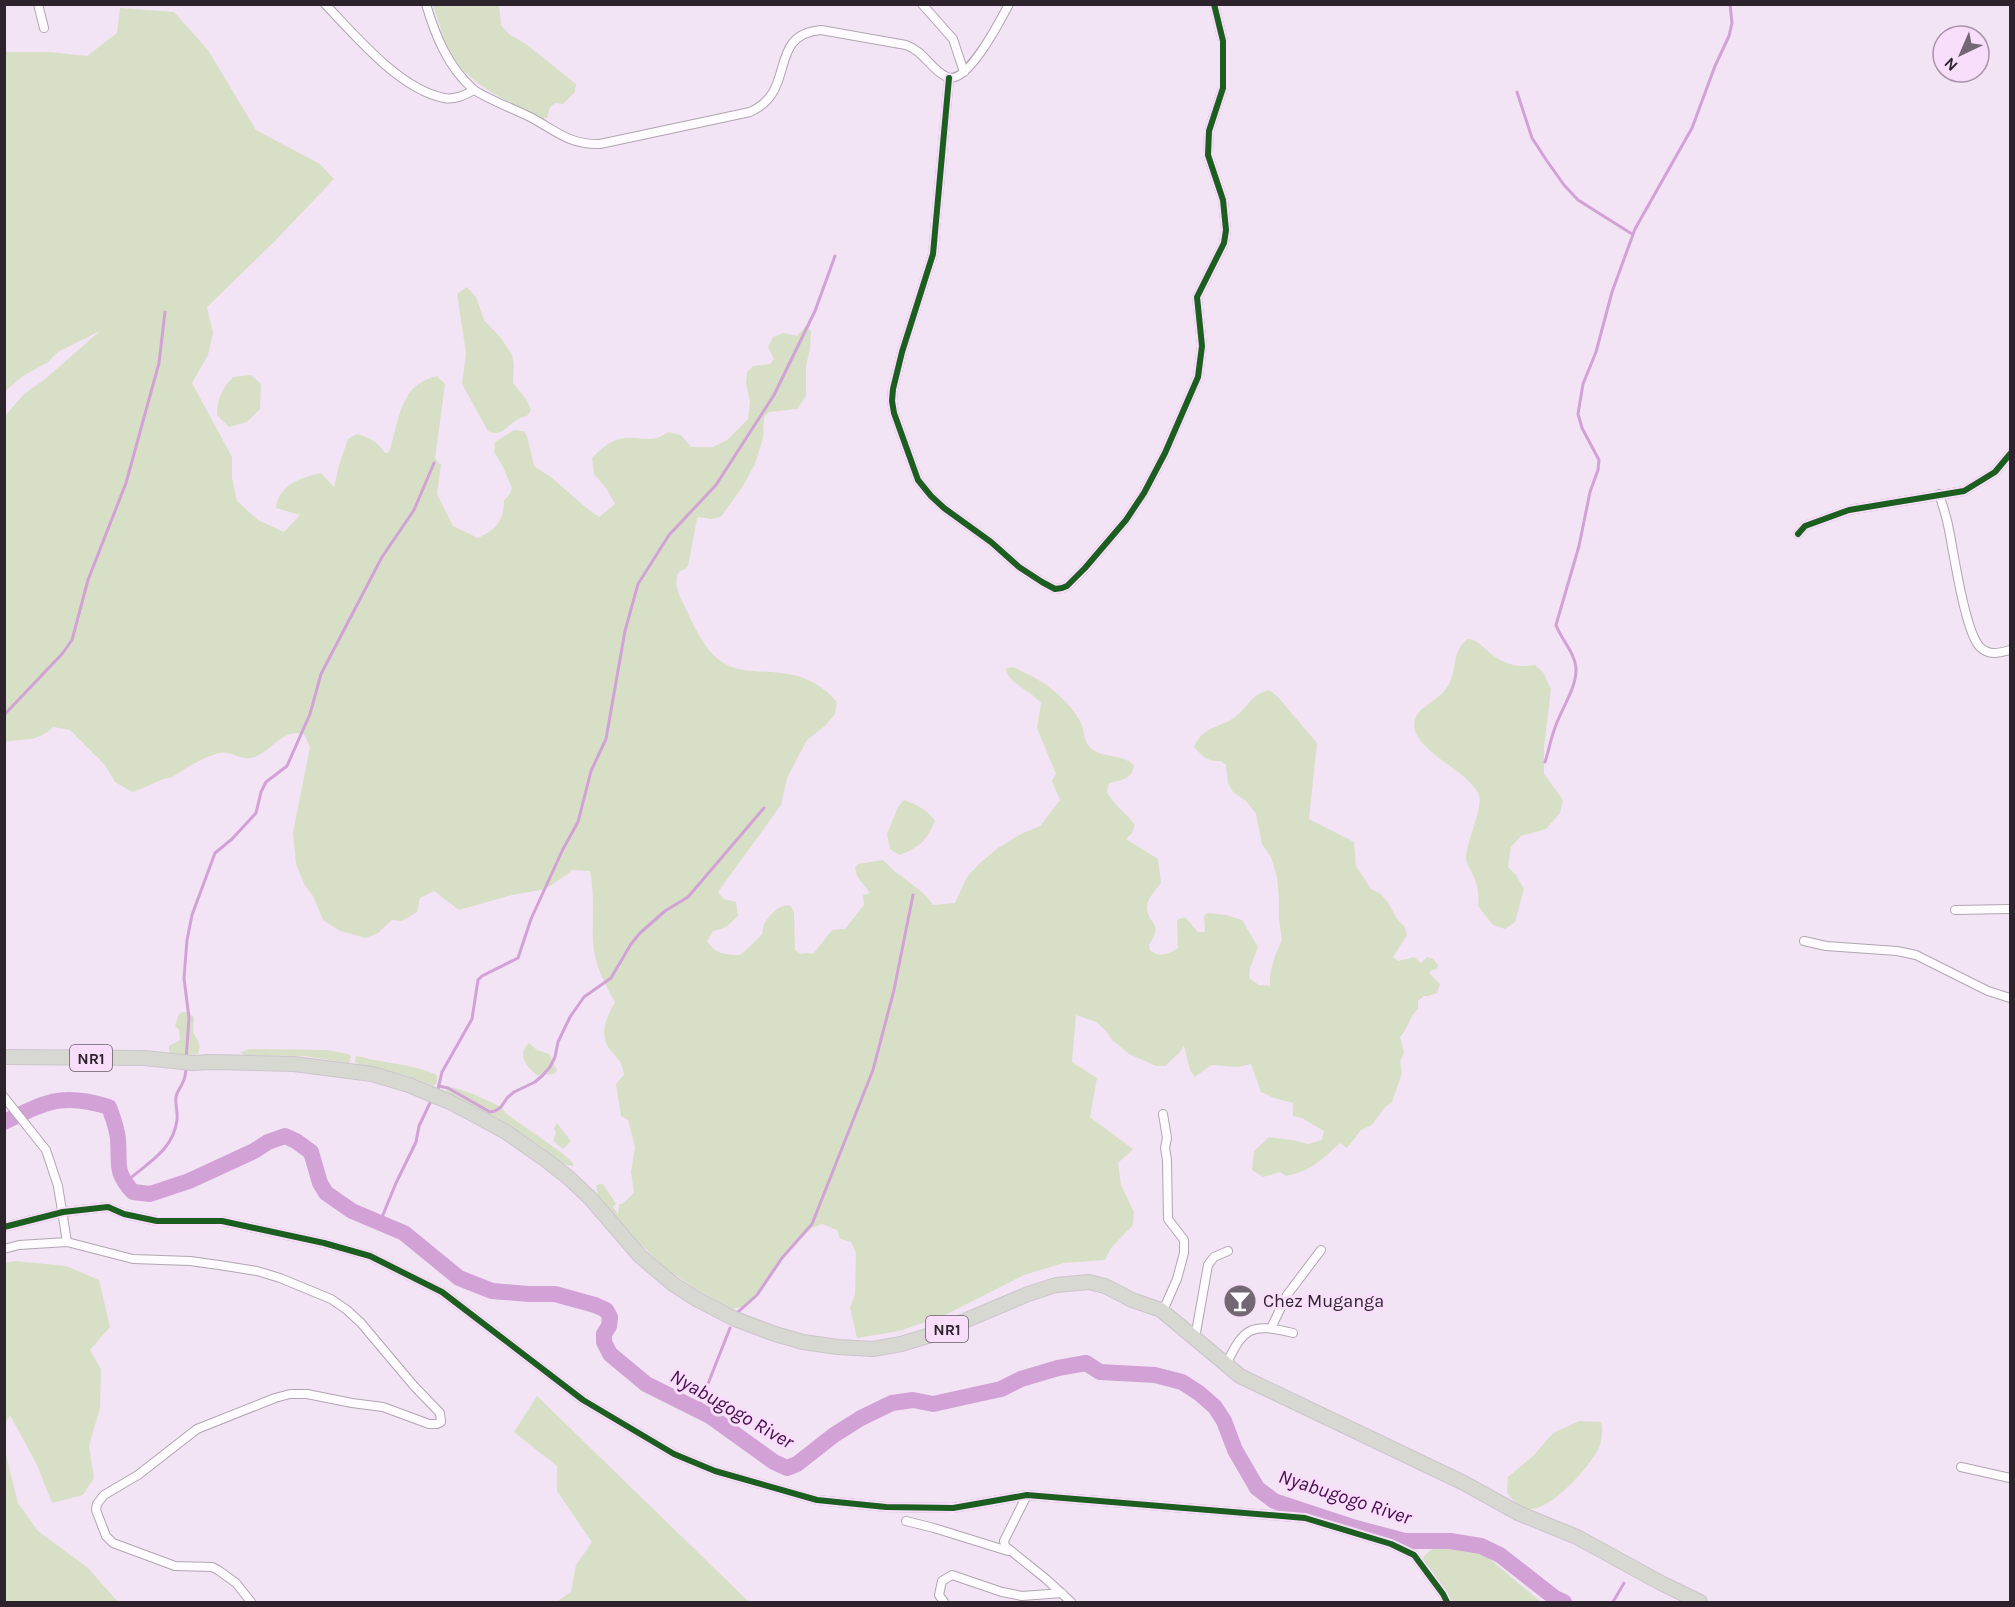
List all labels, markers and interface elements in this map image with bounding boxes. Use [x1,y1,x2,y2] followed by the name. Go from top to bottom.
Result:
[1931,24,1991,84] north arrow
[1940,54,1962,75] text: N
[70,1045,112,1071] road number: NR1
[1222,1283,1258,1319] bar icon: Chez Muganga
[1263,1290,1384,1312] place label: Chez Muganga
[926,1316,968,1342] road number: NR1
[666,1364,799,1454] water label: Nyabugogo River
[1276,1465,1415,1530] water label: Nyabugogo River

